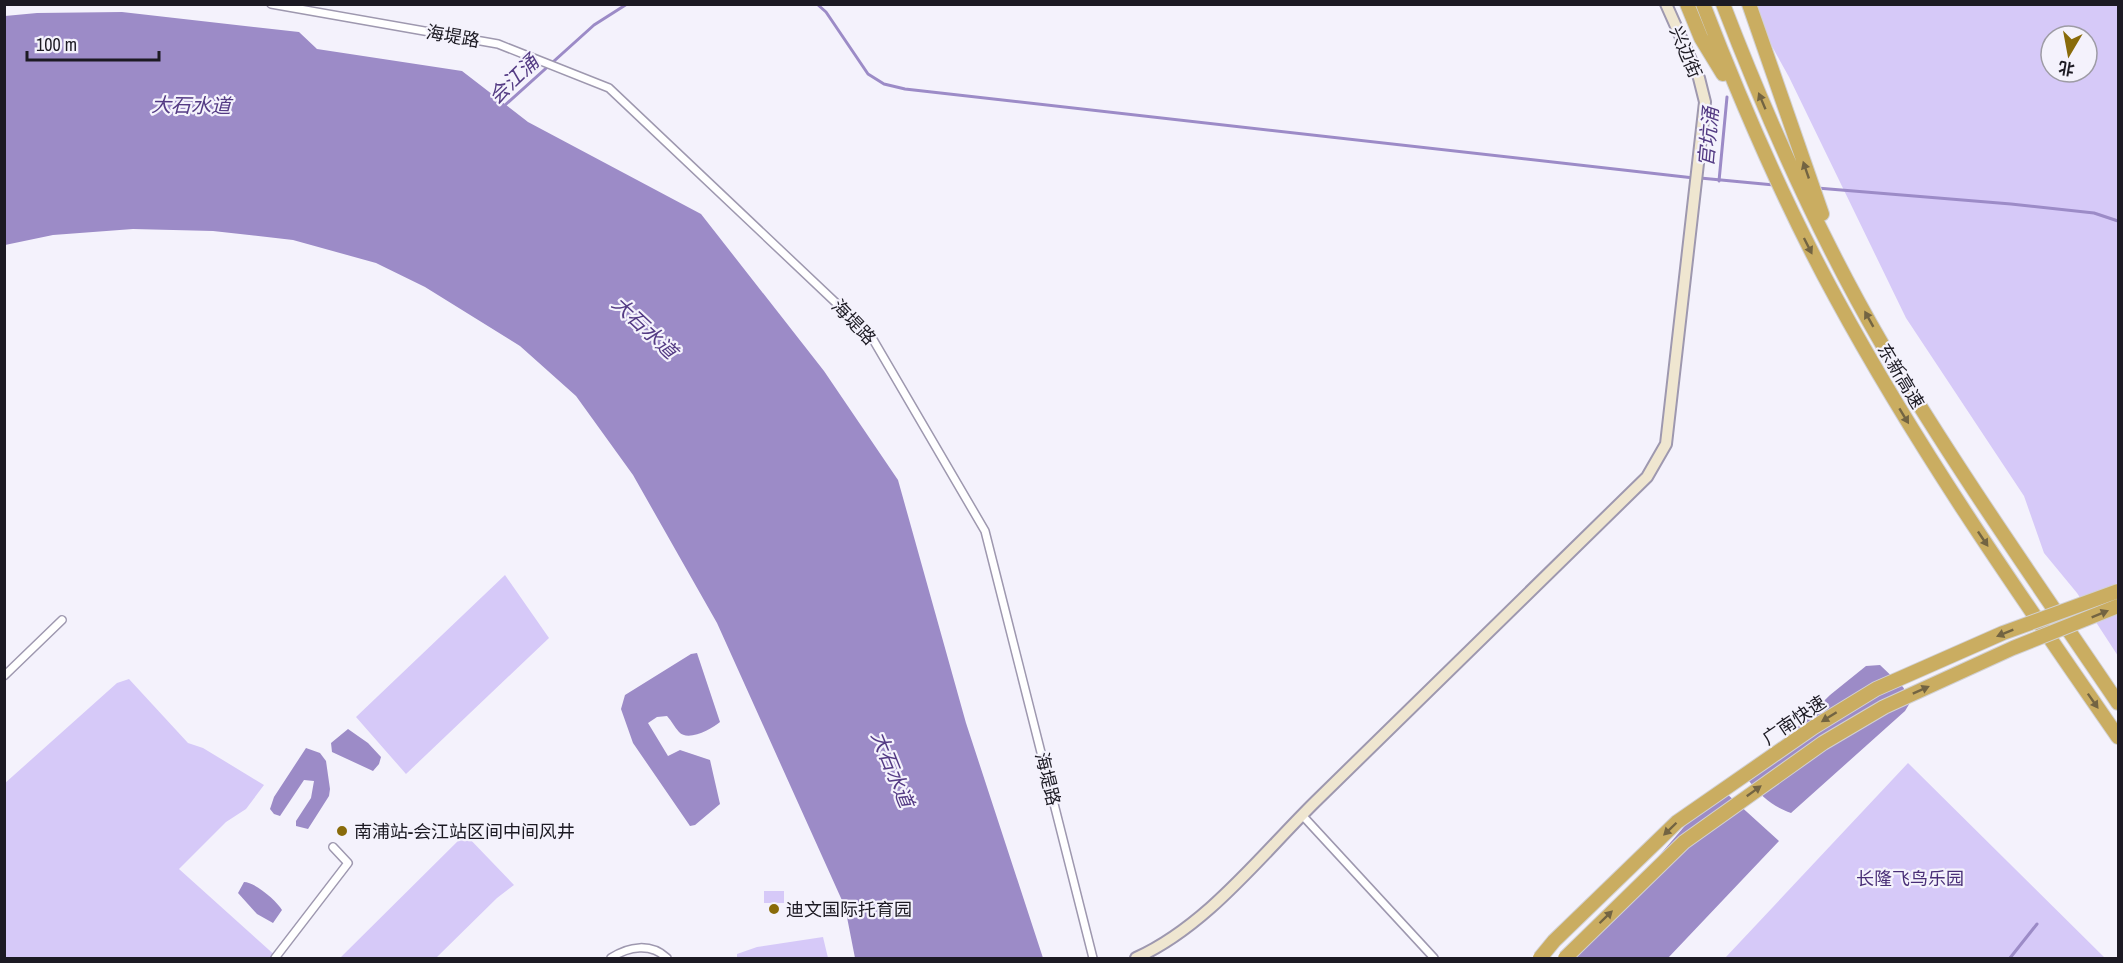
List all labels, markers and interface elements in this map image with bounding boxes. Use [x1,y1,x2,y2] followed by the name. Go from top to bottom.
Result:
[424,19,482,53] street label: 海堤路
[1664,22,1708,82] street label: 兴边街
[27,24,159,62] scale bar
[2039,24,2099,84] north arrow
[36,32,77,57] text: 100 m
[482,47,545,110] water label: 会江涌
[2057,57,2076,81] text: 北
[151,91,234,119] water label: 大石水道
[1757,92,1766,110] one-way arrow
[1692,104,1724,168] water label: 官坑涌
[1800,161,1810,179] one-way arrow
[1804,237,1813,254] one-way arrow
[607,290,686,366] water label: 大石水道
[826,294,882,350] street label: 海堤路
[1864,310,1874,327] one-way arrow
[1872,339,1930,413] street label: 东新高速
[1898,408,1909,424] one-way arrow
[1978,531,1989,548] one-way arrow
[2091,609,2109,618] one-way arrow
[1995,628,2013,638] one-way arrow
[1912,686,1929,695] one-way arrow
[1757,690,1831,750] street label: 广南快速
[2087,692,2099,708] one-way arrow
[1821,712,1838,723] one-way arrow
[865,727,922,814] water label: 大石水道
[1029,750,1067,808] street label: 海堤路
[1745,785,1761,797] one-way arrow
[354,819,575,844] place label: 南浦站-会江站区间中间风井
[1662,822,1677,836] one-way arrow
[335,824,349,838] marker: 南浦站-会江站区间中间风井
[1856,866,1964,891] park label: 长隆飞鸟乐园
[786,897,912,922] place label: 迪文国际托育园
[767,902,781,916] marker: 迪文国际托育园
[1599,911,1613,925] one-way arrow

